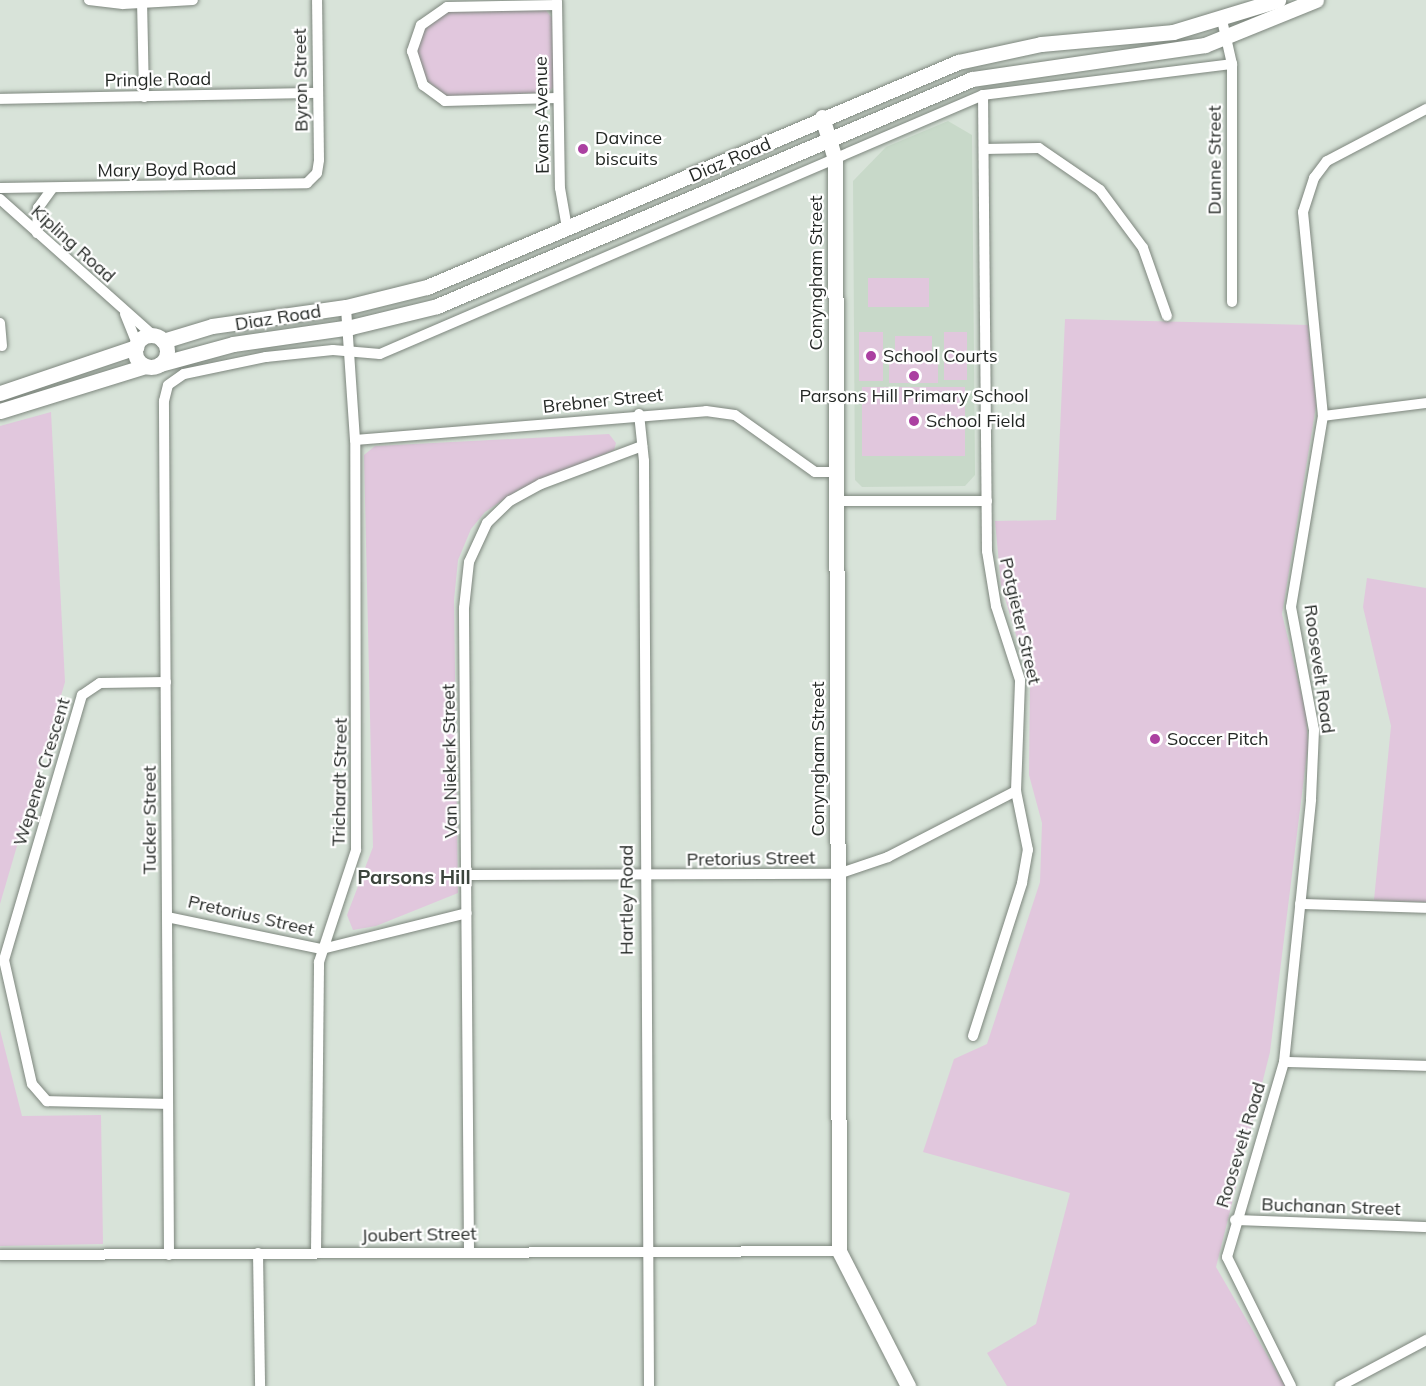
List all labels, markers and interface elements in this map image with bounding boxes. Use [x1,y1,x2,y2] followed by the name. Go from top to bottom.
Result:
[289,28,313,132] street label: Byron Street
[530,56,554,174] street label: Evans Avenue
[104,68,212,92] street label: Pringle Road
[1204,105,1226,215] street label: Dunne Street
[595,128,662,170] place label: Davince biscuits
[686,133,774,187] street label: Diaz Road
[576,142,590,156] marker: Davince biscuits
[97,158,237,182] street label: Mary Boyd Road
[805,195,827,351] street label: Conyngham Street
[27,201,119,287] street label: Kipling Road
[233,301,323,335] street label: Diaz Road
[883,345,998,367] place label: School Courts
[864,349,878,363] marker: School Courts
[907,369,921,383] marker: Parsons Hill Primary School
[542,384,664,418] street label: Brebner Street
[799,385,1029,407] place label: Parsons Hill Primary School
[926,410,1025,432] place label: School Field
[907,414,921,428] marker: School Field
[995,555,1045,687] street label: Potgieter Street
[1299,603,1339,735] street label: Roosevelt Road
[807,681,829,837] street label: Conyngham Street
[438,684,462,838] street label: Van Niekerk Street
[9,695,75,849] street label: Wepener Crescent
[328,718,352,846] street label: Trichardt Street
[1167,728,1269,750] place label: Soccer Pitch
[1148,732,1162,746] marker: Soccer Pitch
[139,766,161,874] street label: Tucker Street
[616,845,638,955] street label: Hartley Road
[686,847,816,871] street label: Pretorius Street
[357,864,471,888] district label: Parsons Hill
[186,891,316,941] street label: Pretorius Street
[1212,1080,1270,1210] street label: Roosevelt Road
[1261,1194,1401,1220] street label: Buchanan Street
[361,1223,477,1247] street label: Joubert Street

